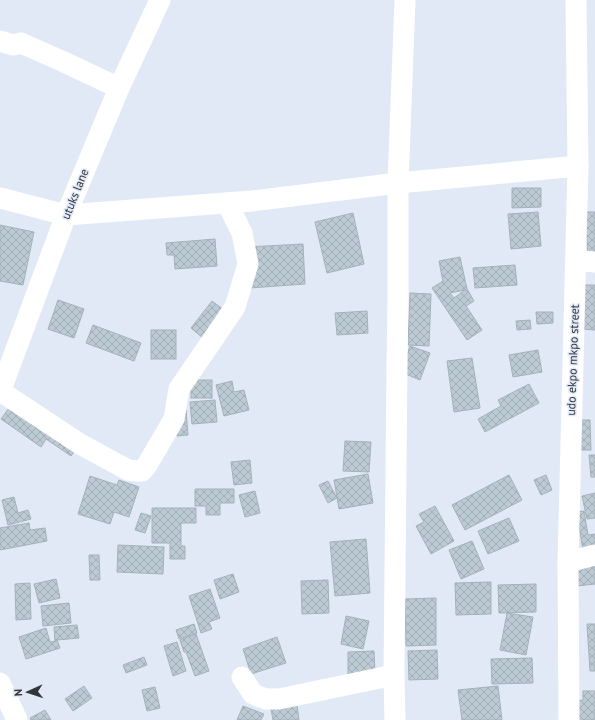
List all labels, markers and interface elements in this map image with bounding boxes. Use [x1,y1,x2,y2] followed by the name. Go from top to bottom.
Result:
[58,166,91,221] street label: utuks lane
[563,304,582,416] street label: udo ekpo mkpo street
[8,672,48,712] north arrow
[11,689,25,697] text: N

